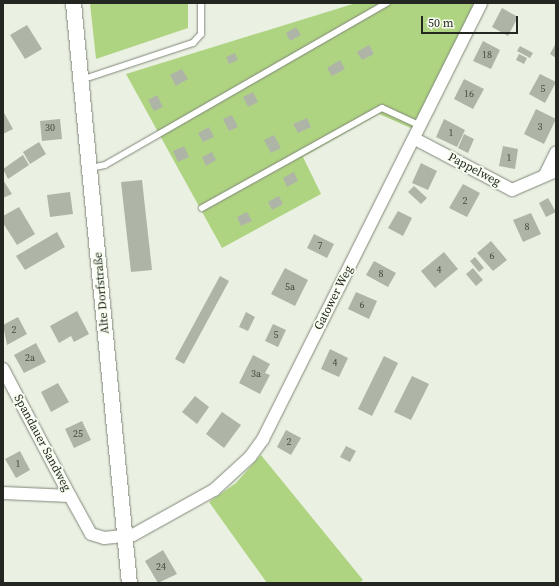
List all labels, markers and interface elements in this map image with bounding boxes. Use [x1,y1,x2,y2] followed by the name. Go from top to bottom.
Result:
[423,8,520,34] scale bar
[428,15,454,31] text: 50 m
[482,49,492,61] house number: 18
[541,83,545,95] house number: 5
[464,88,474,100] house number: 16
[538,121,542,133] house number: 3
[45,122,55,134] house number: 30
[449,127,453,139] house number: 1
[445,150,503,190] street label: Pappelweg
[507,152,511,164] house number: 1
[463,195,467,207] house number: 2
[525,221,529,233] house number: 8
[318,240,322,252] house number: 7
[490,250,494,262] house number: 6
[91,251,113,335] street label: Alte Dorfstraße
[312,263,356,333] street label: Gatower Weg
[437,264,441,276] house number: 4
[379,268,383,280] house number: 8
[285,281,295,293] house number: 5a
[360,299,364,311] house number: 6
[12,324,16,336] house number: 2
[274,329,278,341] house number: 5
[25,352,35,364] house number: 2a
[333,357,337,369] house number: 4
[251,368,261,380] house number: 3a
[10,392,74,494] street label: Spandauer Sandweg
[73,428,83,440] house number: 25
[287,436,291,448] house number: 2
[16,458,20,470] house number: 1
[156,561,166,573] house number: 24

